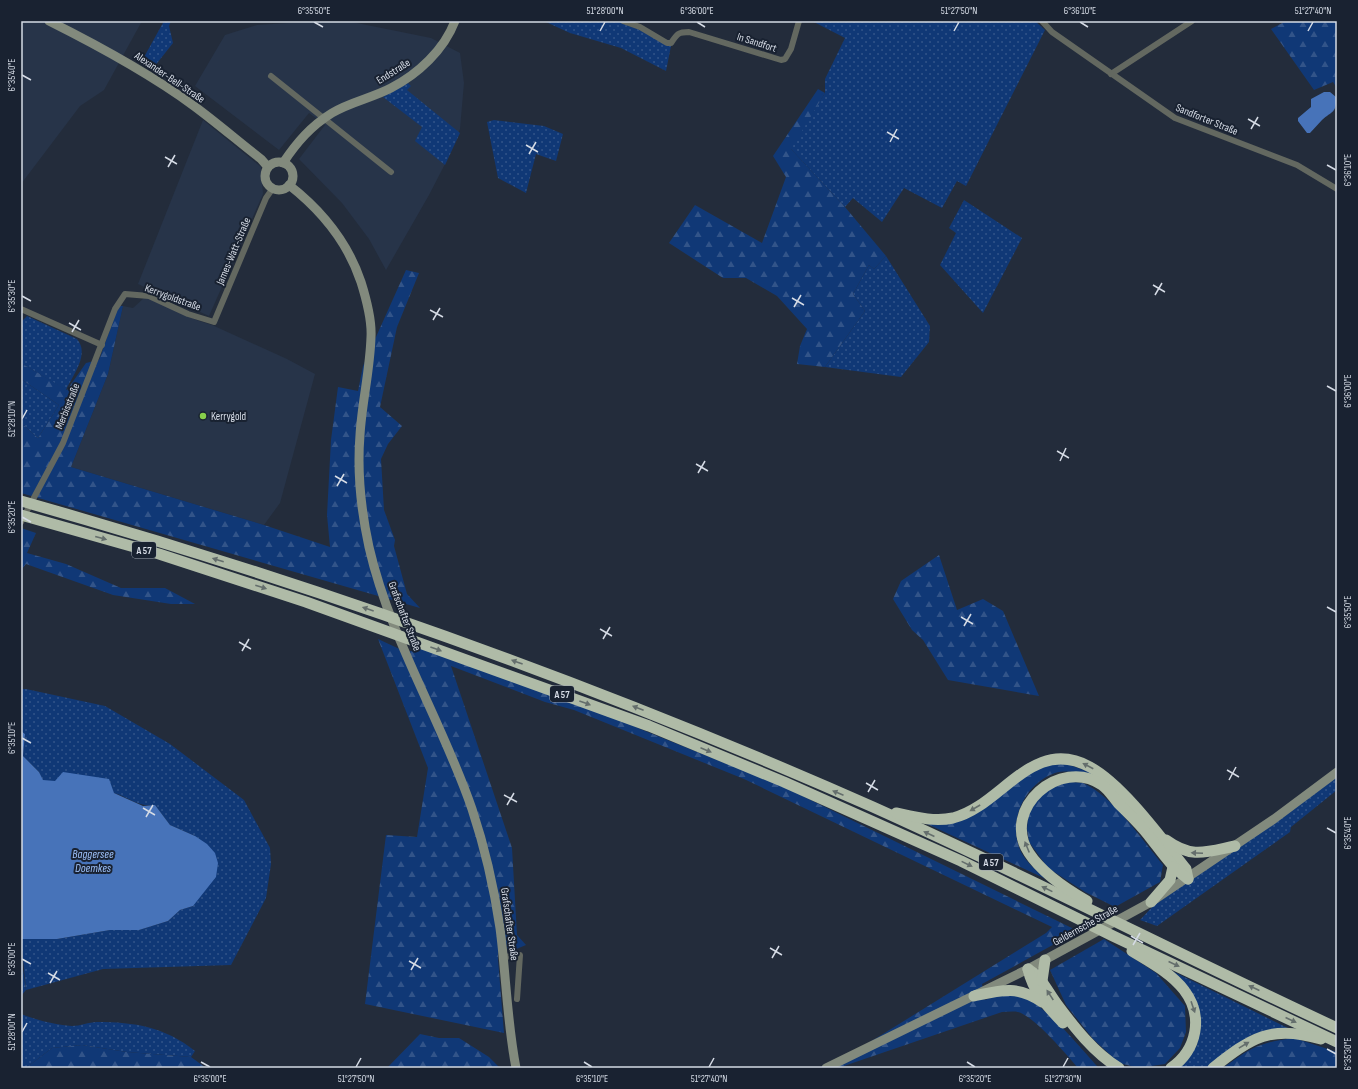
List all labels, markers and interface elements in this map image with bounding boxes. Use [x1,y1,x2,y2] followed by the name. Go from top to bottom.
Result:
[298,5,330,17] text: 6°35'50"E
[587,5,623,17] text: 51°28'00"N
[680,5,714,17] text: 6°36'00"E
[941,5,977,17] text: 51°27'50"N
[1064,5,1096,17] text: 6°36'10"E
[1295,5,1331,17] text: 51°27'40"N
[735,30,779,55] street label: In Sandfort
[131,49,207,106] street label: Alexander-Bell-Straße
[374,56,413,87] street label: Endstraße
[6,59,18,91] text: 6°35'40"E
[1174,101,1240,138] street label: Sandforter Straße
[1342,154,1354,186] text: 6°36'10"E
[213,216,253,288] street label: James-Watt-Straße
[6,280,18,312] text: 6°35'30"E
[143,281,203,314] street label: Kerrygoldstraße
[1342,374,1354,408] text: 6°36'00"E
[52,381,83,431] street label: Merbisstraße
[6,401,18,437] text: 51°28'10"N
[211,410,247,423] place label: Kerrygold
[198,411,208,421] marker: Kerrygold
[6,501,18,533] text: 6°35'20"E
[95,535,107,541] one-way arrow
[132,542,156,558] road number: A 57
[211,556,223,562] one-way arrow
[385,580,424,653] street label: Grafschafter Straße
[255,584,267,590] one-way arrow
[1342,596,1354,628] text: 6°35'50"E
[361,605,373,611] one-way arrow
[431,647,443,653] one-way arrow
[510,658,522,664] one-way arrow
[550,686,574,702] road number: A 57
[579,700,591,706] one-way arrow
[631,705,643,711] one-way arrow
[6,722,18,754] text: 6°35'10"E
[700,746,712,753] one-way arrow
[1083,763,1094,770] one-way arrow
[832,789,844,795] one-way arrow
[969,804,981,811] one-way arrow
[1342,817,1354,849] text: 6°35'40"E
[924,831,935,837] one-way arrow
[1023,841,1030,853] one-way arrow
[72,847,114,876] water label: Baggersee Doemkes
[1191,849,1203,856] one-way arrow
[979,854,1003,870] road number: A 57
[961,861,973,867] one-way arrow
[1042,886,1053,892] one-way arrow
[498,887,521,961] street label: Grafschafter Straße
[1050,902,1120,949] street label: Geldernsche Straße
[6,942,18,976] text: 6°35'00"E
[1168,961,1180,967] one-way arrow
[1248,985,1259,991] one-way arrow
[1047,989,1054,1001] one-way arrow
[1190,1001,1196,1013] one-way arrow
[6,1014,18,1050] text: 51°28'00"N
[1286,1017,1297,1023] one-way arrow
[1342,1038,1354,1070] text: 6°35'30"E
[1238,1041,1250,1048] one-way arrow
[193,1073,227,1085] text: 6°35'00"E
[338,1073,374,1085] text: 51°27'50"N
[576,1073,608,1085] text: 6°35'10"E
[691,1073,727,1085] text: 51°27'40"N
[959,1073,991,1085] text: 6°35'20"E
[1045,1073,1081,1085] text: 51°27'30"N

